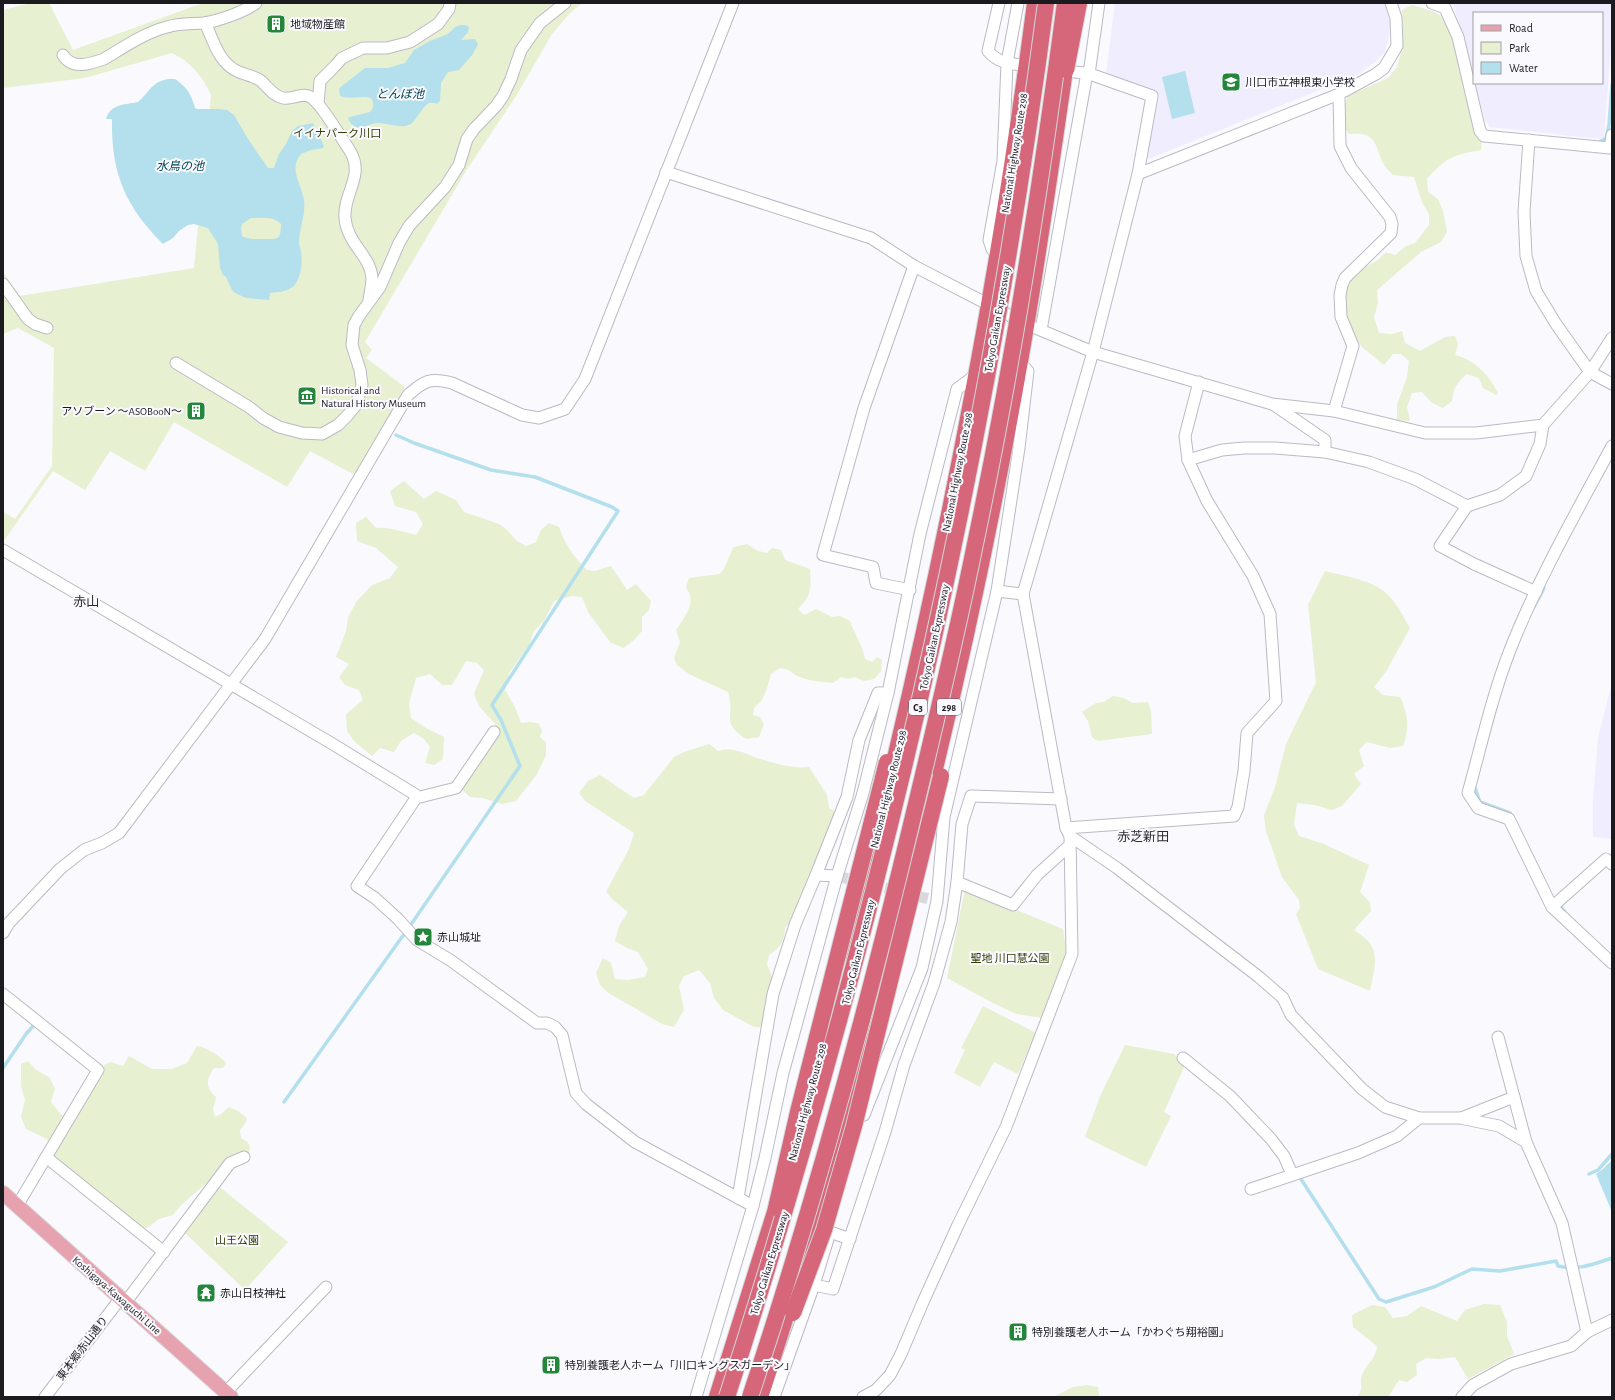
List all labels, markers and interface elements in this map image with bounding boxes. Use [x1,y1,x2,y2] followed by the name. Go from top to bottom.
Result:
[1473,12,1603,84] legend
[265,13,287,35] building icon: 地域物産館
[290,18,345,30] place label: 地域物産館
[1509,22,1533,34] text: Road
[1509,42,1530,54] text: Park
[1509,62,1538,74] text: Water
[1220,71,1242,93] school or university icon: 川口市立神根東小学校
[1245,76,1355,88] place label: 川口市立神根東小学校
[376,87,425,100] water label: とんぼ池
[1000,92,1029,214] street label: National Highway Route 298
[293,127,381,139] park label: イイナパーク川口
[156,159,205,172] water label: 水鳥の池
[983,265,1012,373] street label: Tokyo Gaikan Expressway
[296,385,318,407] museum icon: Historical and Natural History Museum
[321,385,426,409] place label: Historical and Natural History Museum
[185,400,207,422] building icon: アソブーン ～ASOBooN～
[61,405,182,417] place label: アソブーン ～ASOBooN～
[941,412,974,533] street label: National Highway Route 298
[918,583,951,691] street label: Tokyo Gaikan Expressway
[73,595,99,609] district label: 赤山
[909,699,927,715] road number: C3
[937,699,961,715] road number: 298
[868,729,908,849] street label: National Highway Route 298
[1117,830,1169,844] district label: 赤芝新田
[840,898,877,1006] street label: Tokyo Gaikan Expressway
[412,926,434,948] place icon: 赤山城址
[437,932,481,943] place label: 赤山城址
[971,952,1049,964] park label: 聖地 川口慧公園
[786,1042,828,1162] street label: National Highway Route 298
[748,1210,791,1316] street label: Tokyo Gaikan Expressway
[215,1234,259,1246] park label: 山王公園
[70,1254,163,1337] street label: Koshigaya-Kawaguchi Line
[195,1282,217,1304] temple icon: 赤山日枝神社
[220,1288,286,1299] place label: 赤山日枝神社
[54,1314,110,1382] street label: 東本郷赤山通り
[1007,1321,1029,1343] building icon: 特別養護老人ホーム「かわぐち翔裕園」
[1032,1326,1230,1338] place label: 特別養護老人ホーム「かわぐち翔裕園」
[540,1354,562,1376] building icon: 特別養護老人ホーム「川口キングスガーデン」
[565,1359,795,1371] place label: 特別養護老人ホーム「川口キングスガーデン」

